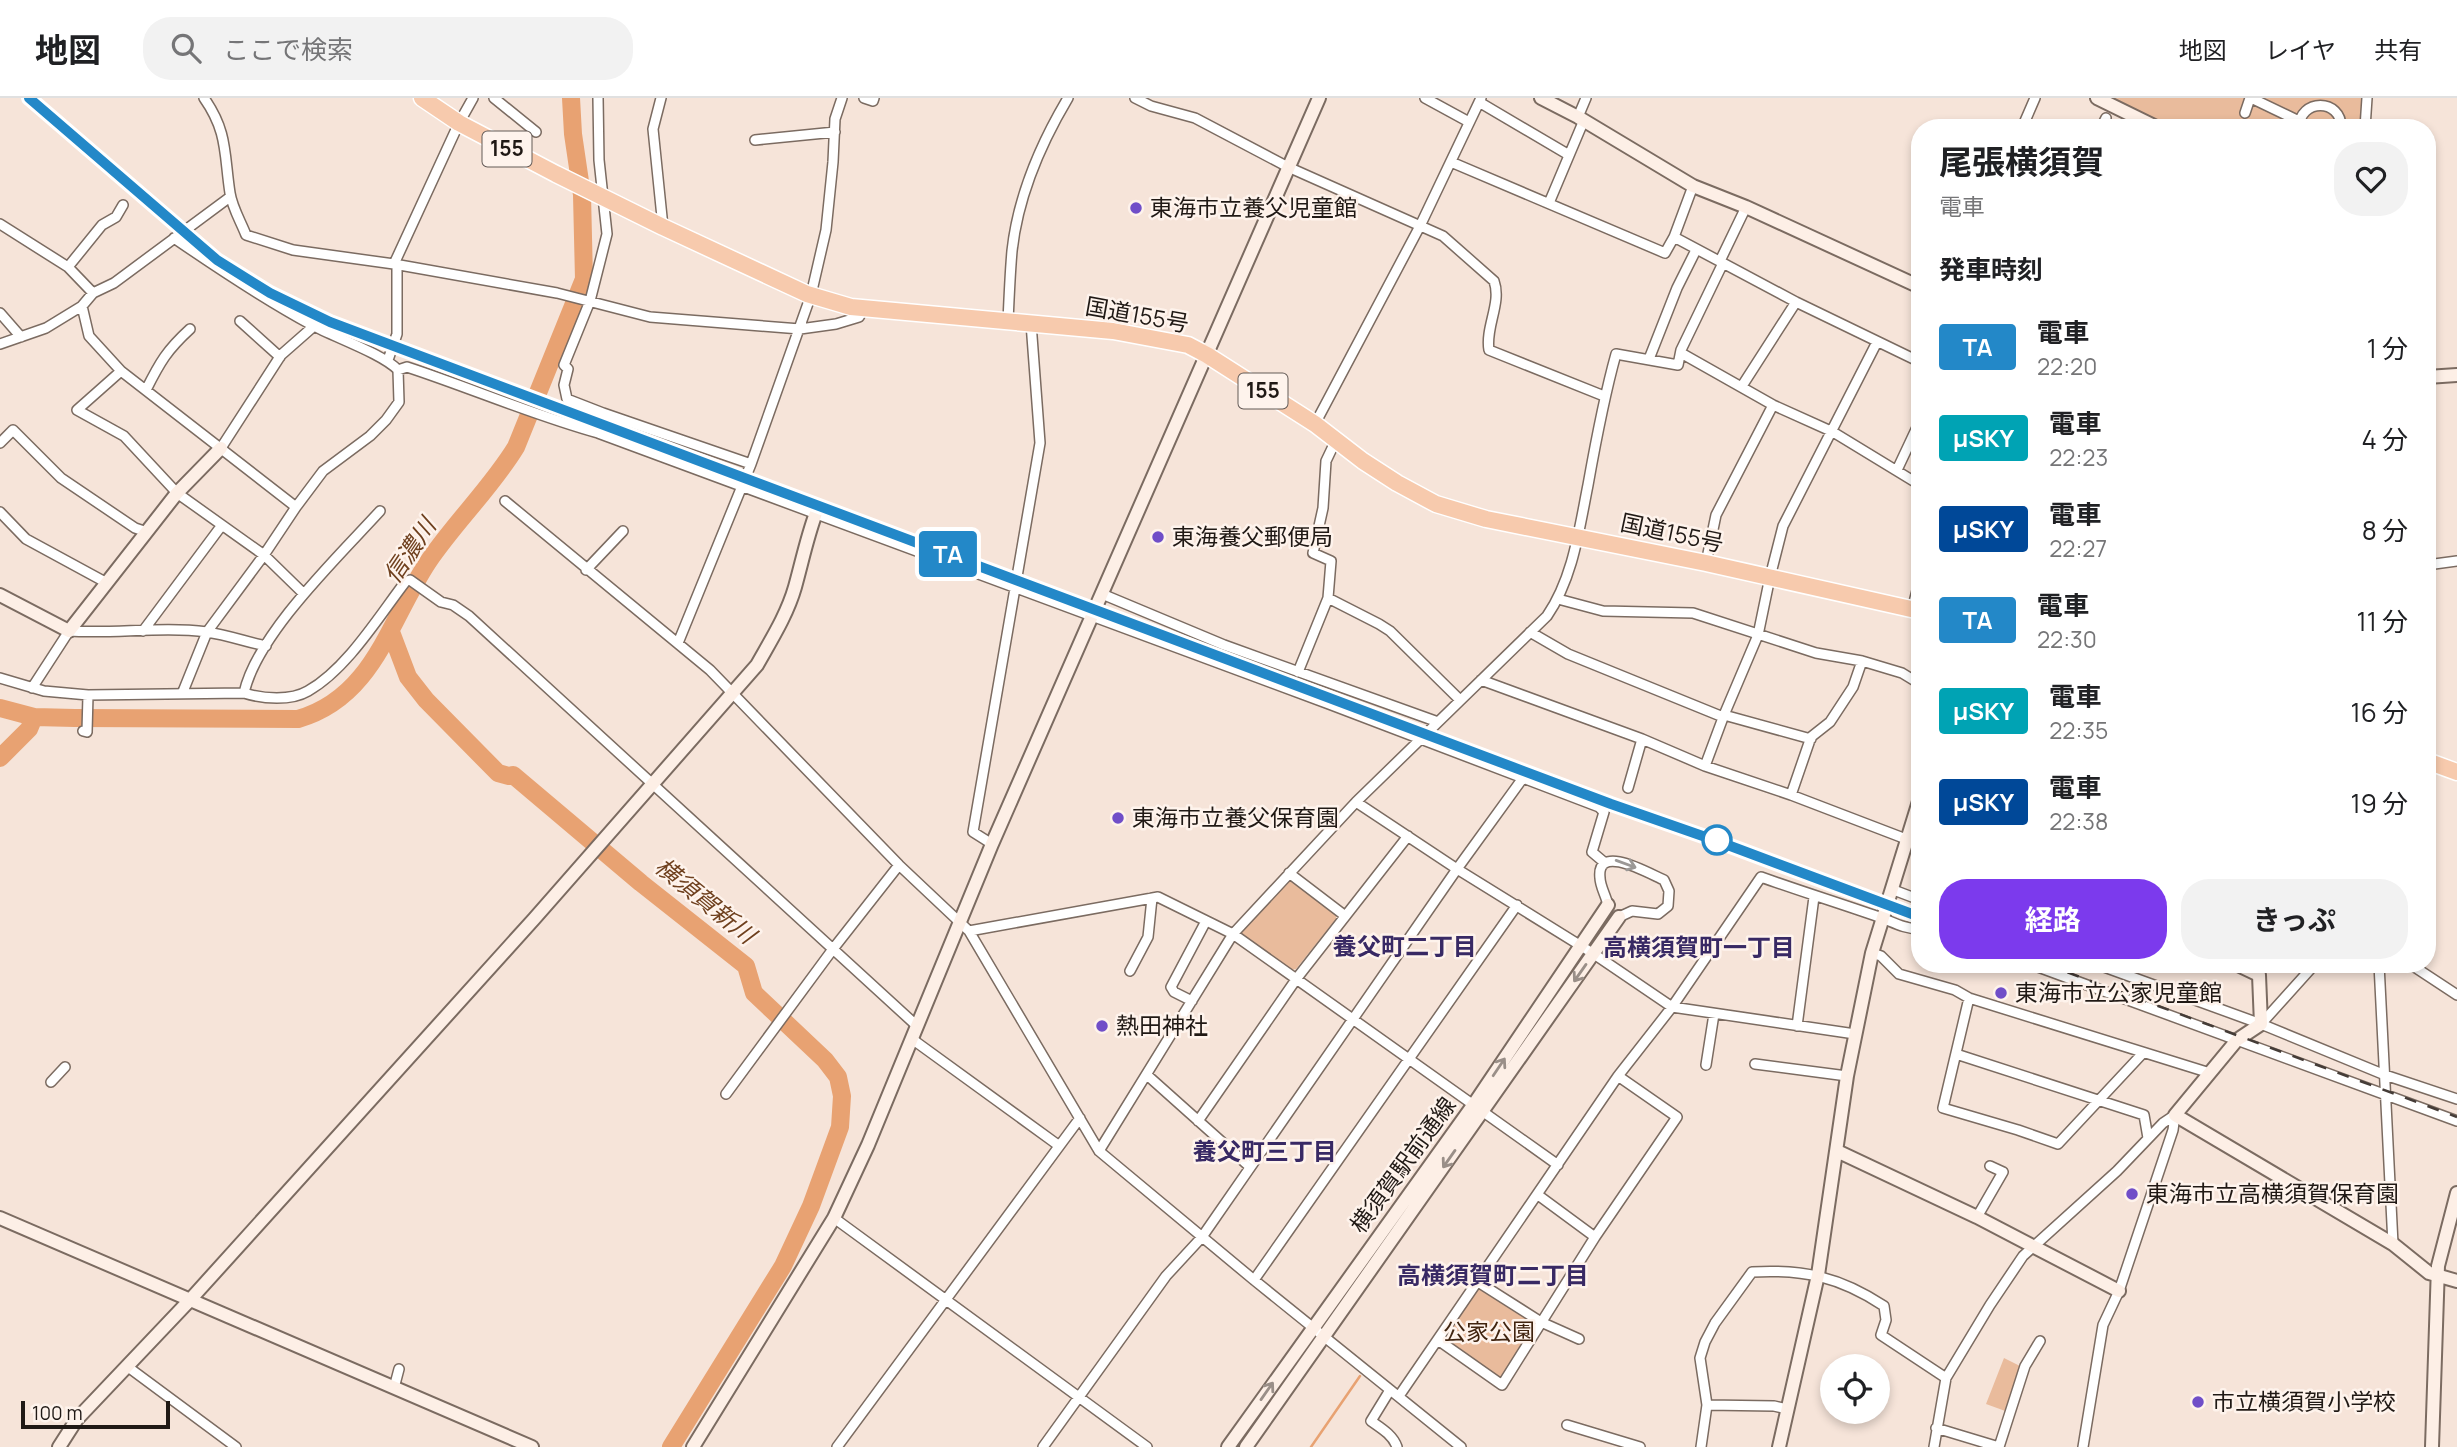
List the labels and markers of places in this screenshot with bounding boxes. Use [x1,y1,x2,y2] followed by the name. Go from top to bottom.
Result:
[1150,191,1357,223] place label: 東海市立養父児童館
[1128,200,1144,216] marker: 東海市立養父児童館
[1172,520,1333,552] place label: 東海養父郵便局
[1150,529,1166,545] marker: 東海養父郵便局
[1132,801,1339,833] place label: 東海市立養父保育園
[1110,810,1126,826] marker: 東海市立養父保育園
[1702,825,1732,855] unlabelled marker
[2015,976,2222,1008] place label: 東海市立公家児童館
[1993,985,2009,1001] marker: 東海市立公家児童館
[1116,1009,1208,1041] place label: 熱田神社
[1094,1018,1110,1034] marker: 熱田神社
[2146,1177,2399,1209] place label: 東海市立高横須賀保育園
[2124,1186,2140,1202] marker: 東海市立高横須賀保育園
[2212,1385,2396,1417] place label: 市立横須賀小学校
[2190,1394,2206,1410] marker: 市立横須賀小学校

